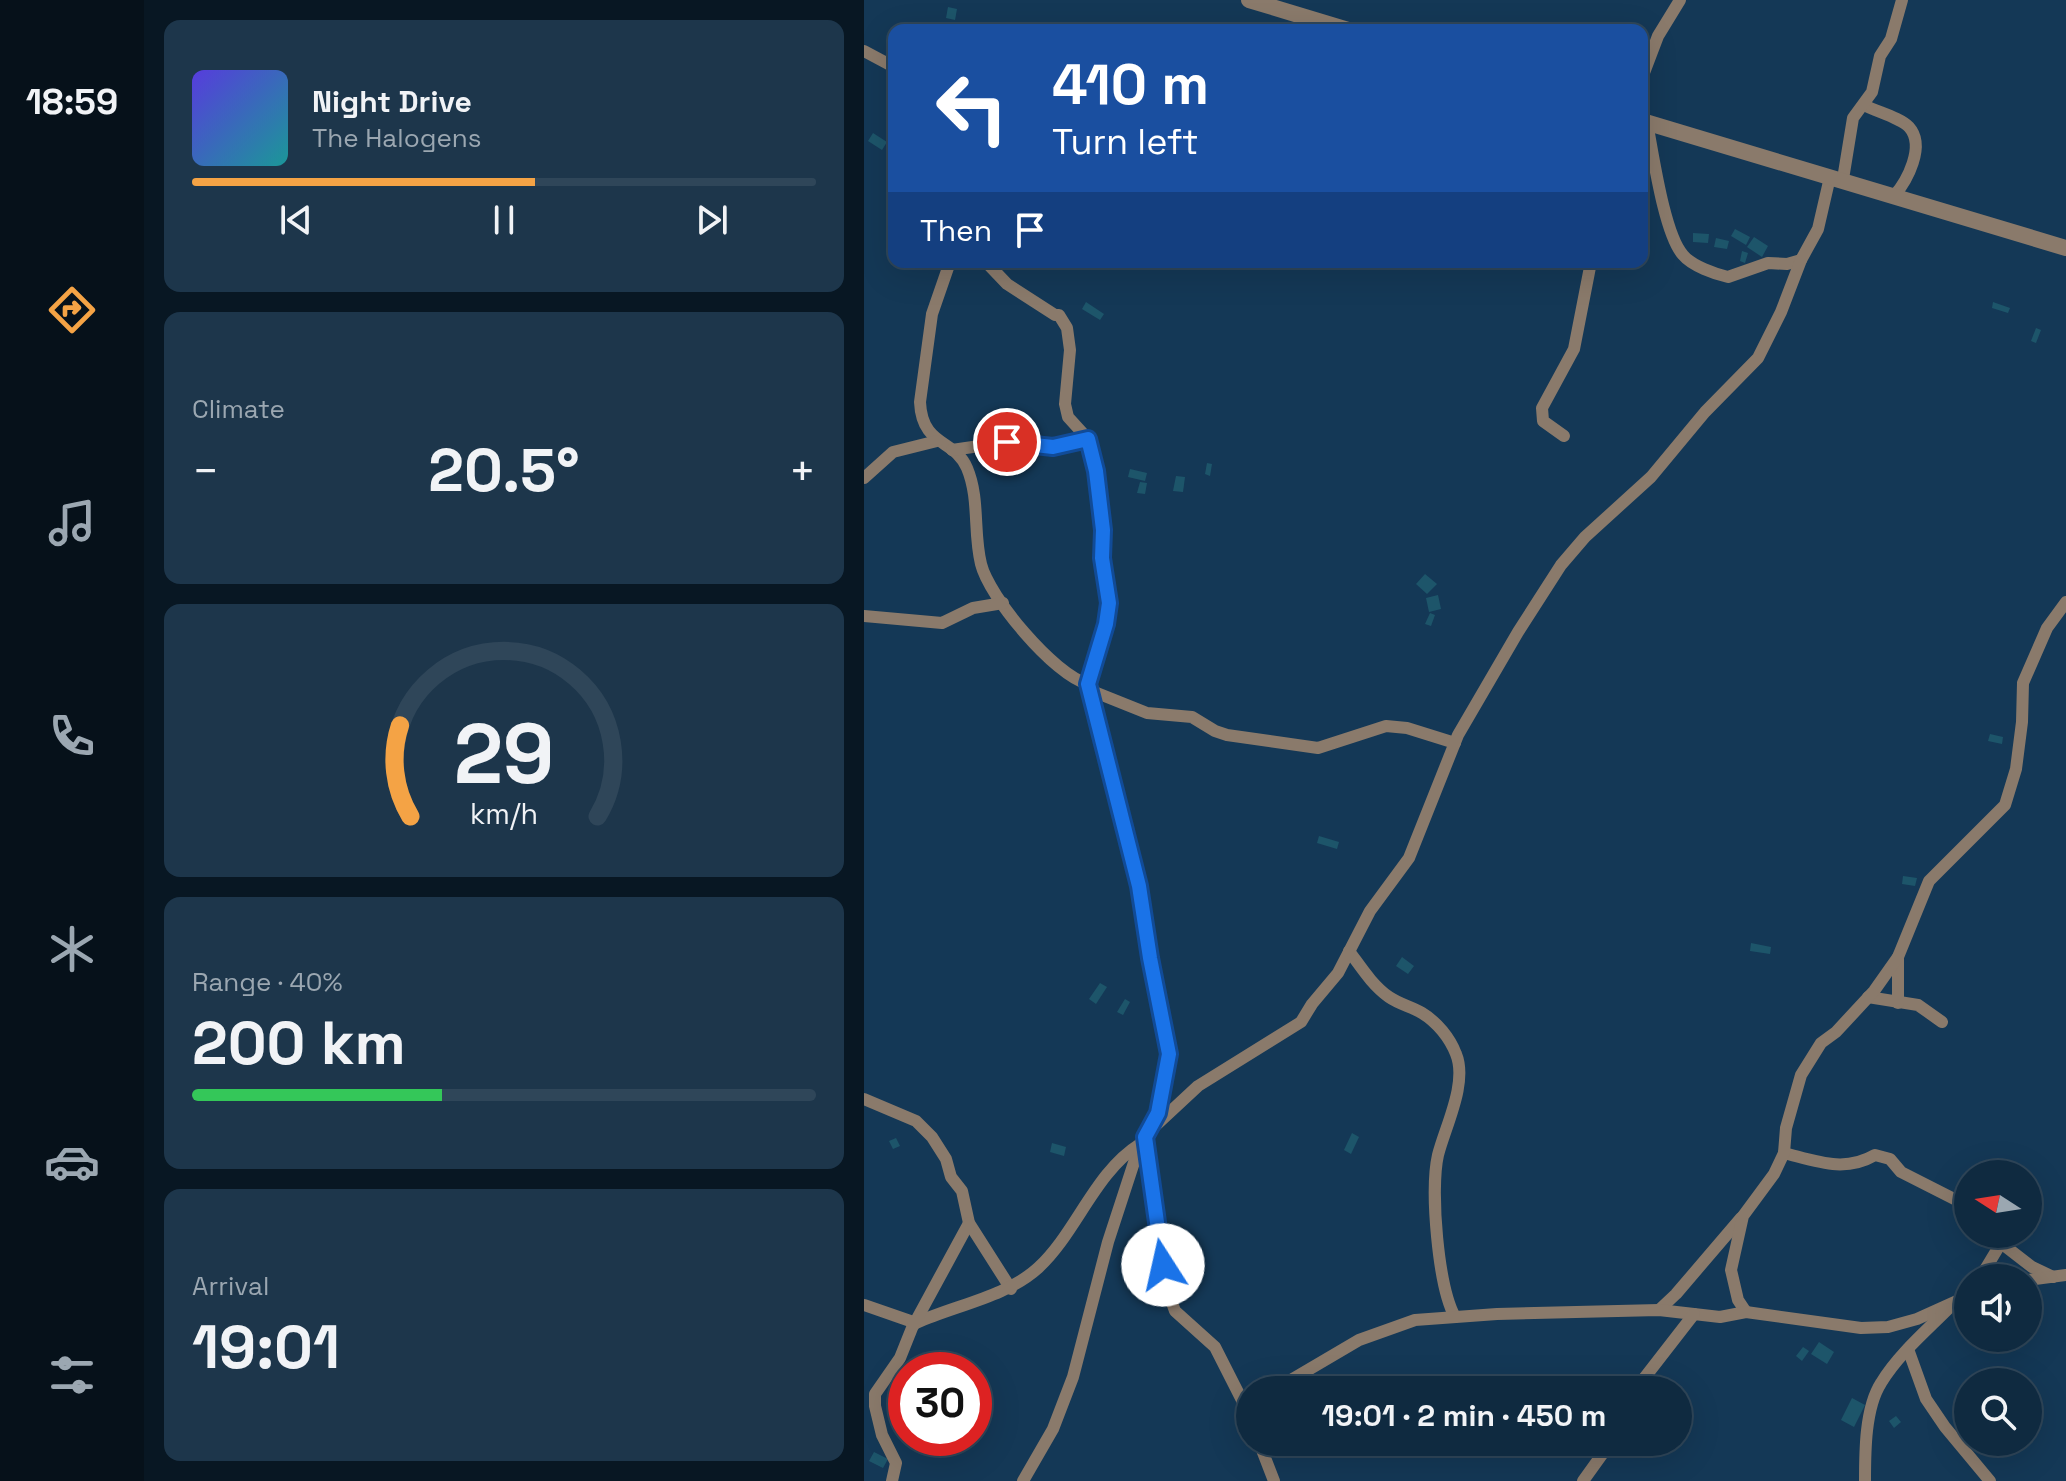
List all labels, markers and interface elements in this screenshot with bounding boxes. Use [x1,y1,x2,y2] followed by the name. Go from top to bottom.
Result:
[1052,49,1209,120] text: 410 m
[920,56,1024,160] icon: left
[26,79,118,125] text: 18:59
[312,82,472,121] text: Night Drive
[1052,119,1199,165] text: Turn left
[312,121,481,155] text: The Halogens
[274,198,318,242] icon: previous
[482,198,526,242] icon: pause
[690,198,734,242] icon: next
[1008,208,1052,252] icon: arrive
[920,211,992,250] text: Then
[44,282,100,338] icon: directions
[192,392,285,426] text: Climate
[973,408,1041,476] pin
[985,420,1029,464] icon: arrive
[428,432,580,509] text: 20.5°
[192,443,219,499] text: −
[789,443,816,499] text: +
[44,495,100,551] icon: music
[454,700,554,806] text: 29
[44,708,100,764] icon: phone
[470,796,538,832] text: km/h
[44,921,100,977] icon: climate
[192,965,343,999] text: Range · 40%
[192,1005,406,1082] text: 200 km
[44,1134,100,1190] icon: car
[1954,1160,2042,1248] north arrow
[1954,1160,2042,1456] map controls
[1121,1223,1205,1307] position arrow
[1954,1264,2042,1352] button: sound
[192,1269,269,1303] text: Arrival
[192,1309,340,1386] text: 19:01
[44,1347,100,1403] icon: filters
[888,1352,992,1456] speed limit sign: 30
[1954,1368,2042,1456] button: search
[1322,1396,1606,1435] text: 19:01 · 2 min · 450 m

